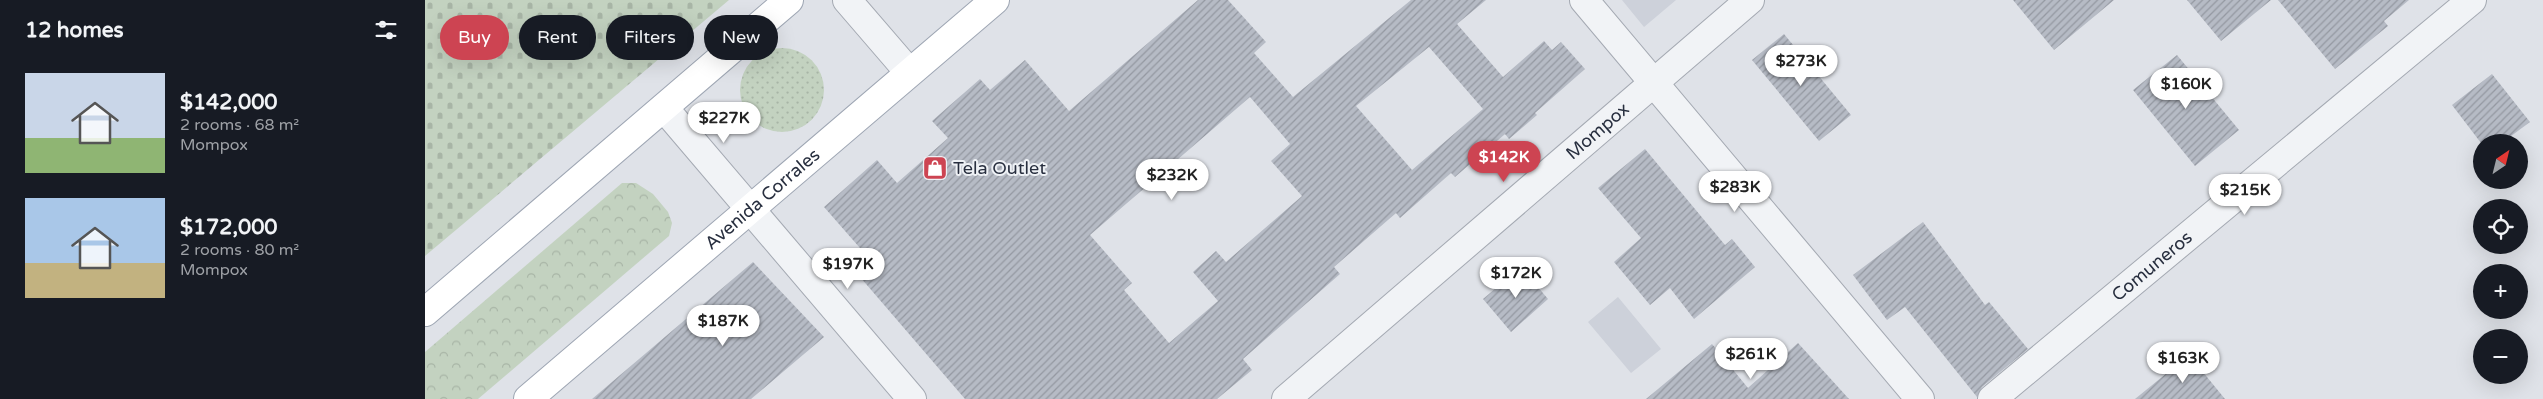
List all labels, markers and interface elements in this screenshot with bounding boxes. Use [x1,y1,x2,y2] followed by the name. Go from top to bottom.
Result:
[440,15,509,60] chip: Buy
[519,15,596,60] chip: Rent
[606,15,694,60] chip: Filters
[704,15,778,60] chip: New
[372,16,400,44] icon: filters
[25,18,124,43] text: 12 homes
[1766,44,1836,87] pin: $273K
[1776,51,1826,71] text: $273K
[2151,68,2221,110] pin: $160K
[2161,74,2211,94] text: $160K
[180,90,278,115] text: $142,000
[65,93,125,153] icon: home
[1561,98,1634,164] street label: Mompox
[689,102,759,144] pin: $227K
[699,108,749,128] text: $227K
[180,115,299,135] text: 2 rooms · 68 m²
[2473,134,2527,189] north arrow
[2473,134,2528,384] map controls
[180,135,248,155] text: Mompox
[1469,140,1539,183] pin: $142K
[700,144,824,254] street label: Avenida Corrales
[1479,147,1529,167] text: $142K
[922,155,948,181] shop icon: Tela Outlet
[953,157,1046,179] place label: Tela Outlet
[1137,158,1207,201] pin: $232K
[1147,165,1197,185] text: $232K
[1700,170,1770,213] pin: $283K
[2210,174,2280,216] pin: $215K
[1710,177,1760,197] text: $283K
[2220,180,2270,200] text: $215K
[2473,199,2528,254] button: locate
[180,215,278,240] text: $172,000
[65,218,125,278] icon: home
[2107,226,2197,306] street label: Comuneros
[180,240,299,260] text: 2 rooms · 80 m²
[813,248,883,290] pin: $197K
[823,254,873,274] text: $197K
[1481,256,1551,299] pin: $172K
[180,260,248,280] text: Mompox
[1491,263,1541,283] text: $172K
[2473,264,2528,319] button: +
[688,304,758,347] pin: $187K
[698,311,748,331] text: $187K
[2473,329,2528,384] button: −
[1716,338,1786,380] pin: $261K
[2148,342,2218,384] pin: $163K
[1726,344,1776,364] text: $261K
[2158,348,2208,368] text: $163K

